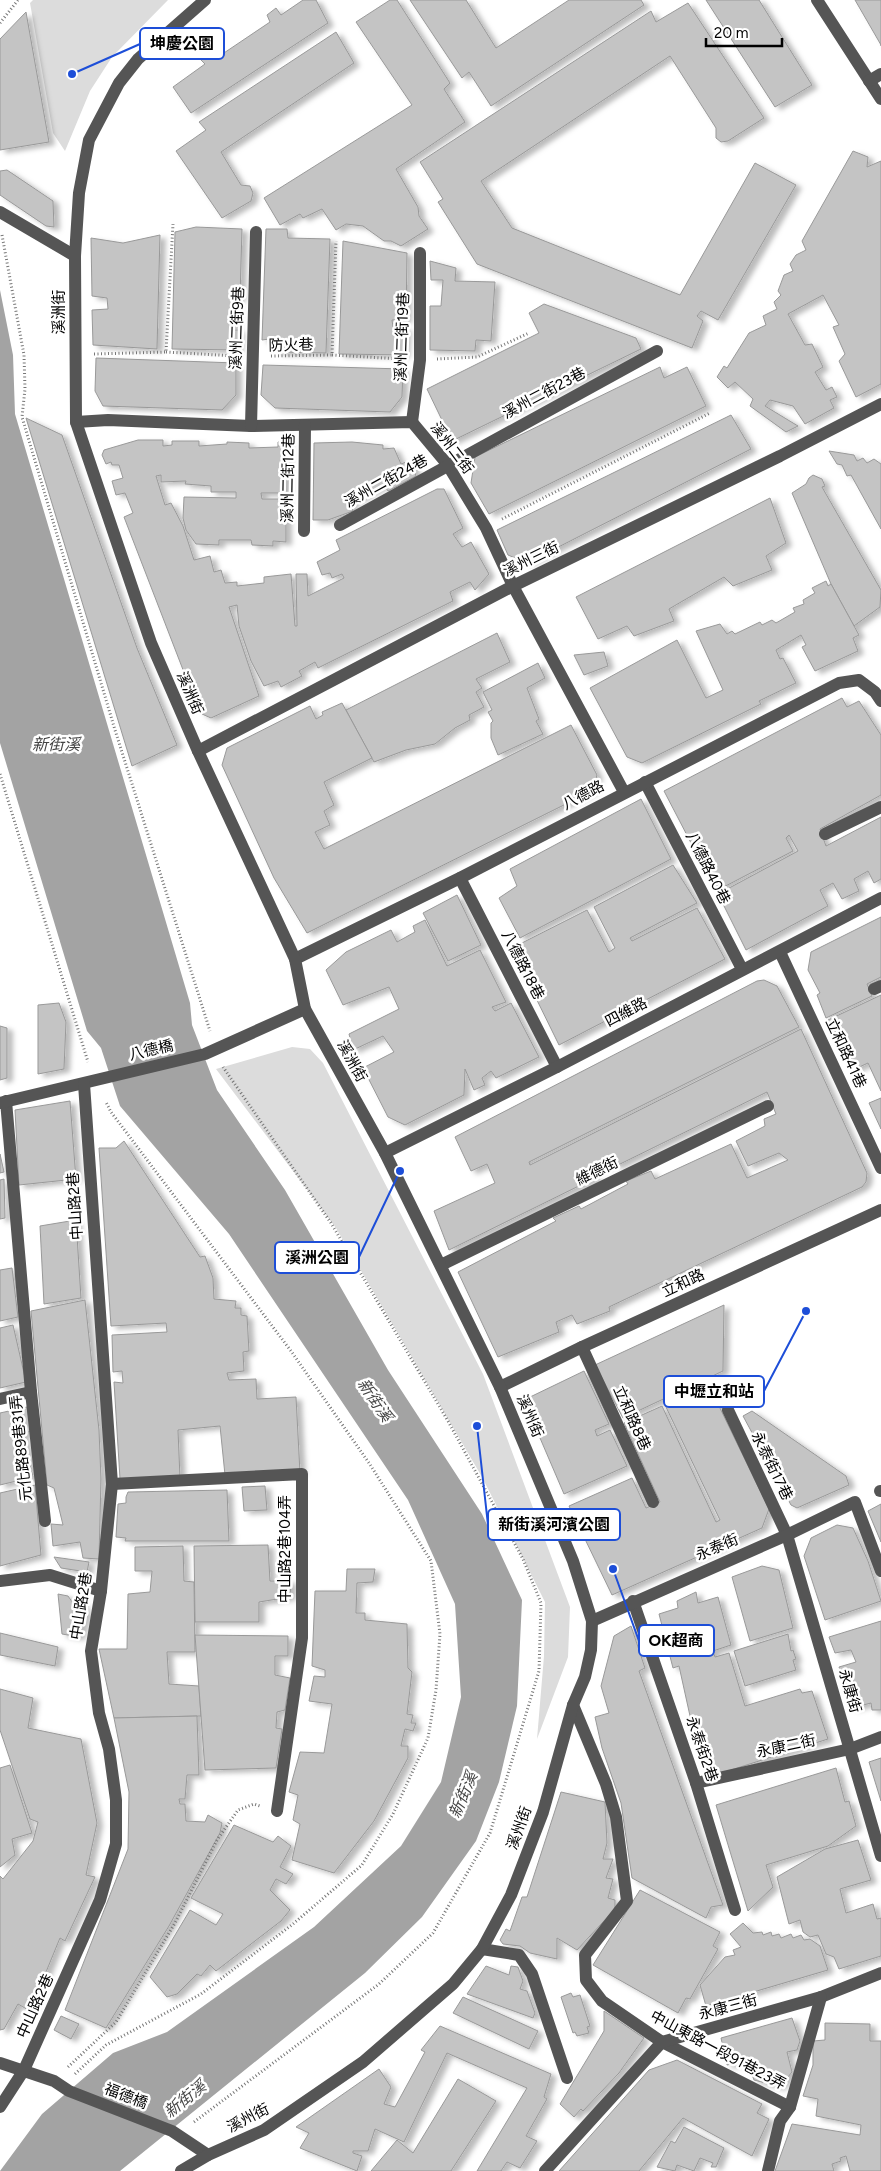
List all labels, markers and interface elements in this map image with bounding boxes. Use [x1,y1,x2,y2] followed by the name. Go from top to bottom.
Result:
[706,15,782,47] scale bar
[714,24,748,42] text: 20 m
[140,28,224,59] callout: 坤慶公園
[150,34,214,53] text: 坤慶公園
[227,286,247,370] street label: 溪州二街9巷
[50,289,68,335] street label: 溪洲街
[391,292,413,382] street label: 溪州二街19巷
[268,336,314,354] street label: 防火巷
[499,364,589,422] street label: 溪州二街23巷
[427,419,477,477] street label: 溪州二街
[278,433,298,523] street label: 溪州二街12巷
[341,451,431,511] street label: 溪州二街24巷
[500,538,562,580] street label: 溪州三街
[173,669,207,717] street label: 溪洲街
[32,735,82,754] water label: 新街溪
[559,776,607,814] street label: 八德路
[682,829,734,907] street label: 八德路40巷
[498,927,548,1003] street label: 八德路18巷
[602,993,650,1031] street label: 四維路
[822,1015,870,1091] street label: 立和路41巷
[127,1036,175,1064] street label: 八德橋
[333,1037,371,1085] street label: 溪洲街
[573,1153,621,1189] street label: 維德街
[64,1171,86,1241] street label: 中山路2巷
[275,1242,359,1273] callout: 溪洲公園
[285,1248,349,1267] text: 溪洲公園
[659,1265,707,1301] street label: 立和路
[354,1375,397,1427] water label: 新街溪
[664,1376,764,1407] callout: 中壢立和站
[674,1382,754,1401] text: 中壢立和站
[610,1383,654,1453] street label: 立和路8巷
[513,1392,547,1440] street label: 溪州街
[6,1394,36,1502] street label: 元化路89巷31弄
[748,1429,796,1503] street label: 永泰街17巷
[276,1495,294,1603] street label: 中山路2巷104弄
[488,1509,620,1540] callout: 新街溪河濱公園
[498,1515,610,1534] text: 新街溪河濱公園
[693,1530,741,1564] street label: 永泰街
[67,1571,95,1641] street label: 中山路2巷
[639,1625,714,1656] callout: OK超商
[648,1631,704,1650] text: OK超商
[835,1667,865,1715] street label: 永康街
[682,1714,722,1784] street label: 永泰街2巷
[755,1731,817,1761] street label: 永康二街
[445,1767,482,1821] water label: 新街溪
[503,1804,535,1852] street label: 溪州街
[13,1971,57,2041] street label: 中山路2巷
[697,1991,759,2023] street label: 永康三街
[647,2007,789,2093] street label: 中山東路一段91巷23弄
[160,2075,211,2121] water label: 新街溪
[102,2080,150,2112] street label: 福德橋
[224,2100,272,2136] street label: 溪州街

